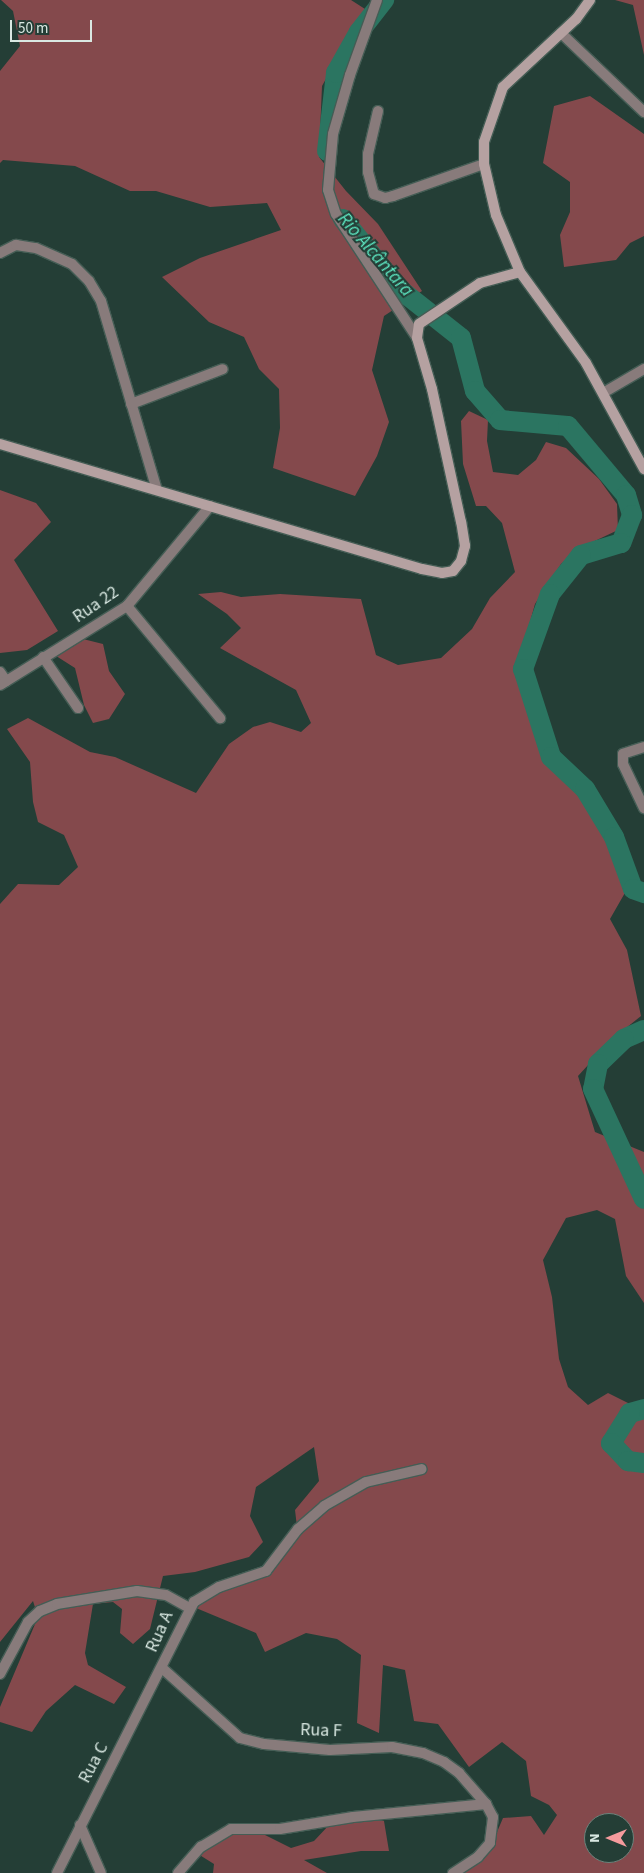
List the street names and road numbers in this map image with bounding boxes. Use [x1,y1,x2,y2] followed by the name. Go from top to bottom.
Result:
[69,582,123,628] street label: Rua 22
[141,1608,179,1656] street label: Rua A
[300,1719,342,1743] street label: Rua F
[74,1739,114,1787] street label: Rua C

